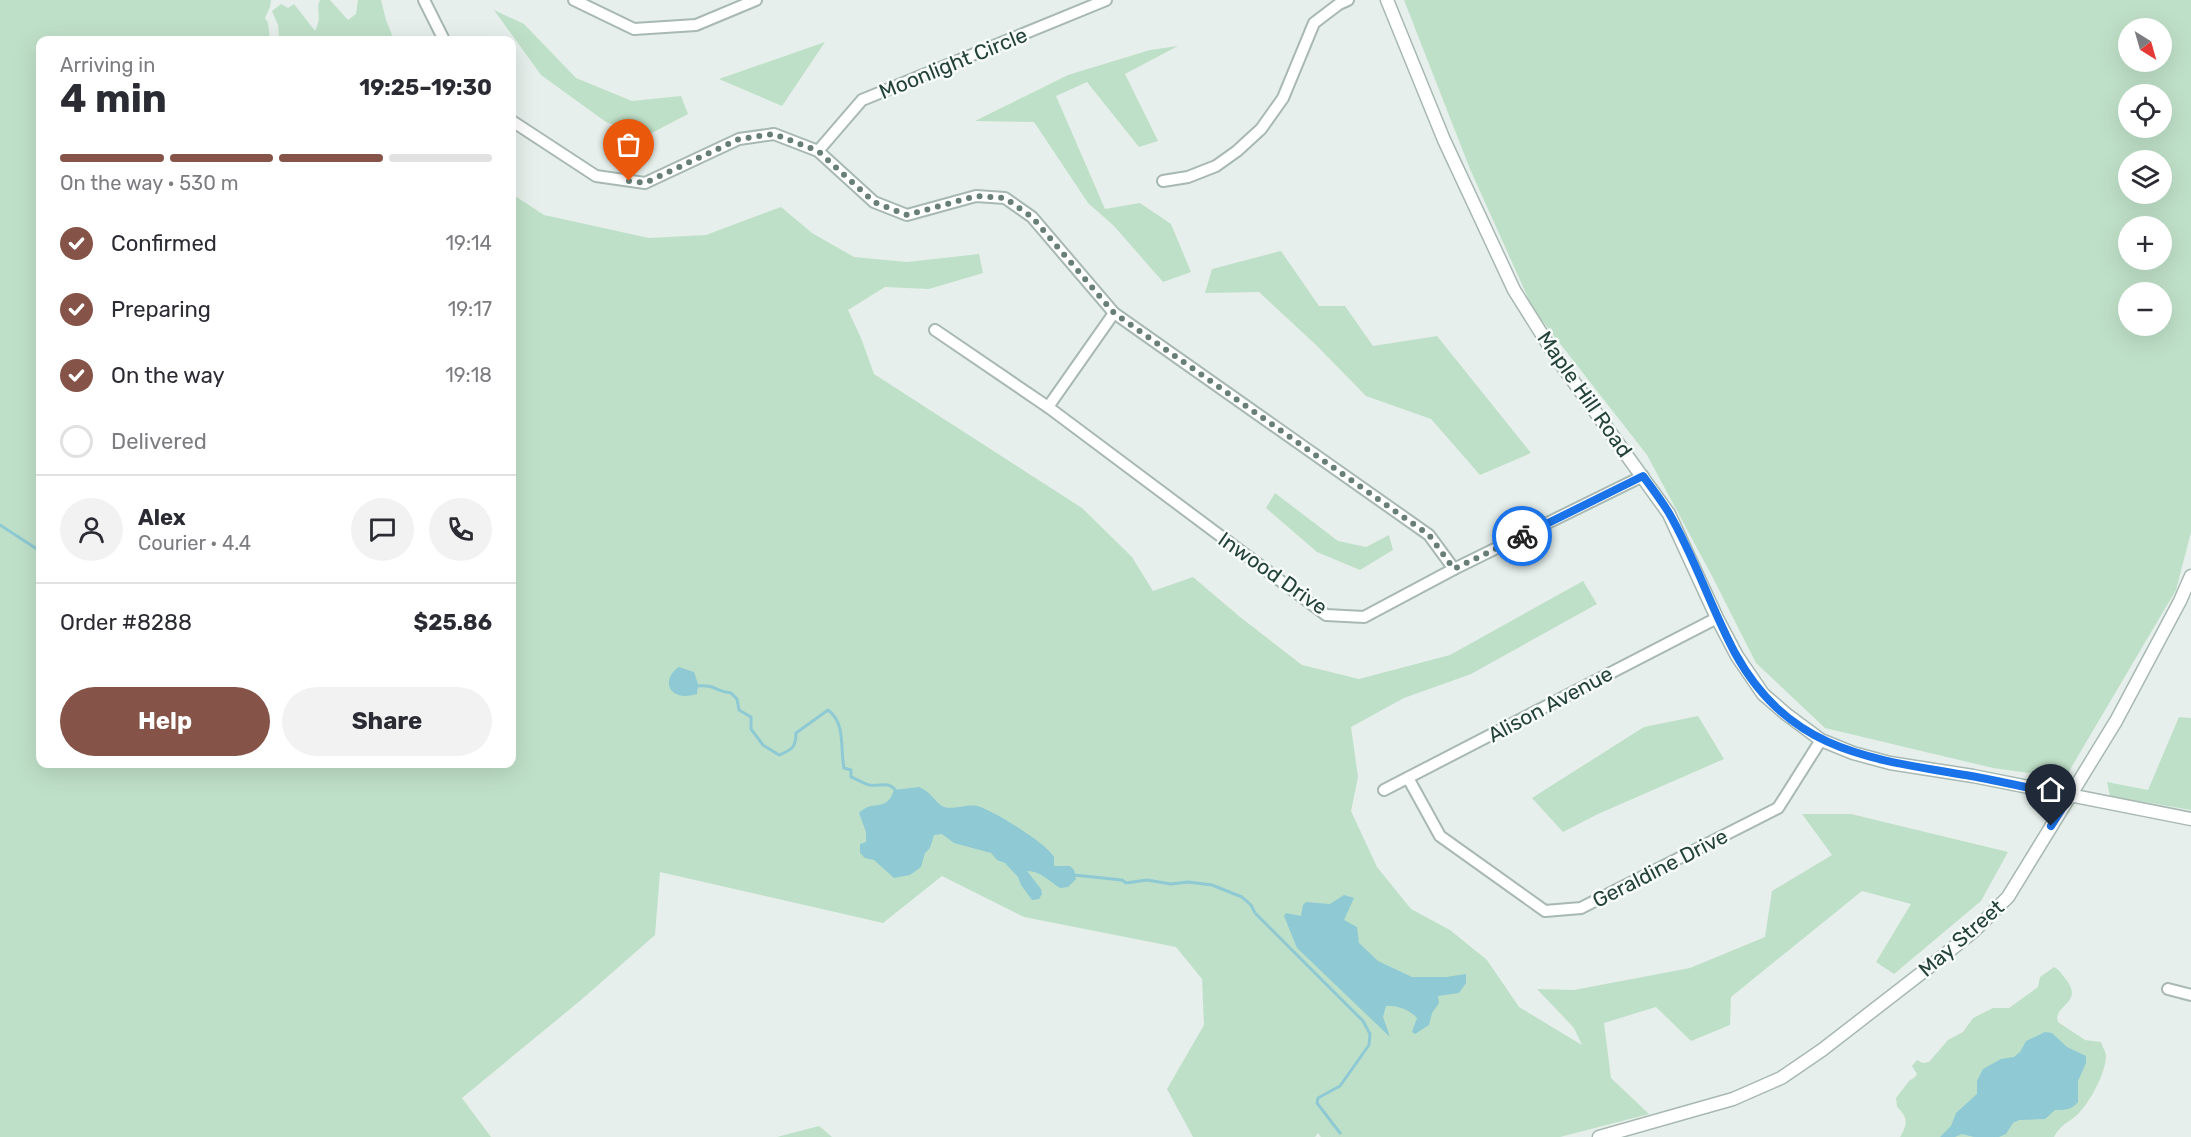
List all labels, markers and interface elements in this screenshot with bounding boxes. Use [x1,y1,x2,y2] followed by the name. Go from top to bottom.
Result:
[2118,18,2172,72] north arrow
[2118,18,2172,336] map controls
[875,22,1031,104] street label: Moonlight Circle
[60,53,155,77] text: Arriving in
[359,74,492,101] text: 19:25–19:30
[60,76,167,122] text: 4 min
[2118,84,2172,138] button: locate
[603,119,654,181] pin
[612,128,645,161] icon: bag
[2118,150,2172,204] button: layers
[60,171,239,195] text: On the way · 530 m
[2118,216,2172,270] button: +
[60,227,93,260] icon: check
[111,230,217,257] text: Confirmed
[445,231,492,255] text: 19:14
[2118,282,2172,336] button: −
[60,293,93,326] icon: check
[111,296,211,323] text: Preparing
[448,297,492,321] text: 19:17
[1532,326,1638,462] street label: Maple Hill Road
[60,359,93,392] icon: check
[111,362,225,389] text: On the way
[445,363,492,387] text: 19:18
[111,428,207,455] text: Delivered
[60,498,123,561] button: person
[351,498,414,561] button: chat
[429,498,492,561] button: phone
[138,504,186,531] text: Alex
[1492,506,1552,566] courier
[1506,520,1539,553] icon: bike
[1214,526,1332,620] street label: Inwood Drive
[138,531,251,555] text: Courier · 4.4
[60,609,192,636] text: Order #8288
[414,609,492,636] text: $25.86
[1483,661,1617,747] street label: Alison Avenue
[60,687,270,756] button: Help
[282,687,492,756] button: Share
[2025,764,2076,826] pin
[2034,773,2067,806] icon: home
[1588,823,1732,913] street label: Geraldine Drive
[1913,894,2009,982] street label: May Street

